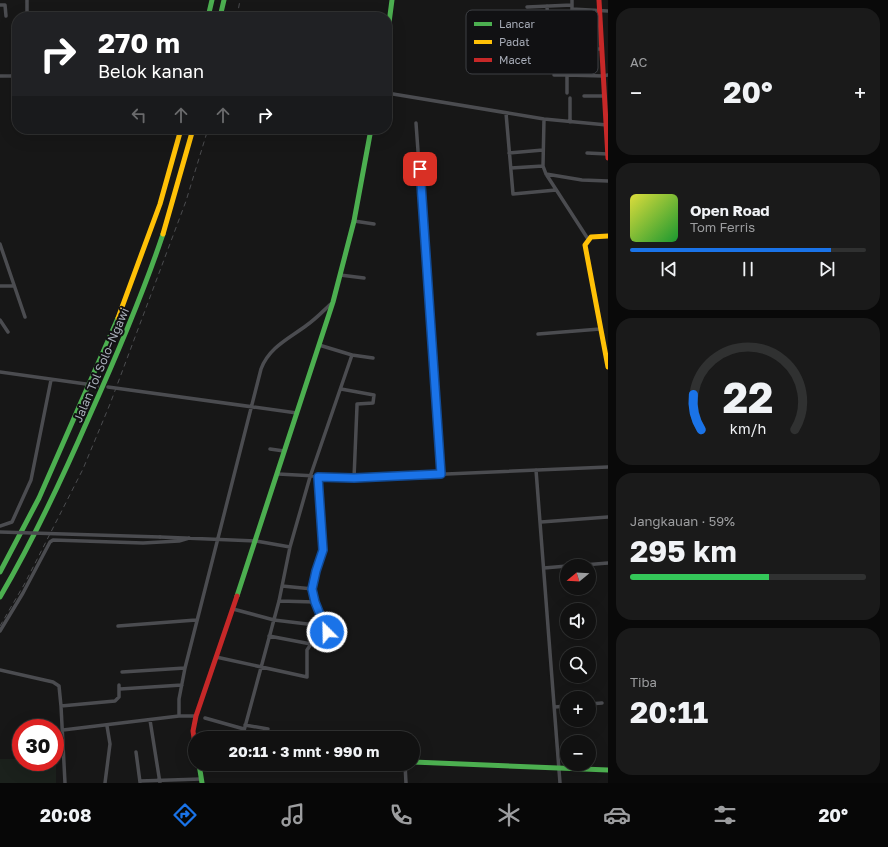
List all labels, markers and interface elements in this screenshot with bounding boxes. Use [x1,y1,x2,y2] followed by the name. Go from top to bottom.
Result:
[466,10,598,74] legend
[499,17,536,30] text: Lancar
[98,26,180,59] text: 270 m
[32,28,84,80] icon: right
[499,35,530,48] text: Padat
[499,53,531,66] text: Macet
[630,54,647,70] text: AC
[98,60,204,82] text: Belok kanan
[723,74,773,110] text: 20°
[630,79,642,106] text: −
[854,79,866,106] text: +
[128,104,150,126] icon: left
[170,104,192,126] icon: ahead
[212,104,234,126] icon: ahead
[254,104,276,126] icon: right
[403,152,437,186] pin
[409,158,431,180] icon: arrive
[690,201,770,219] text: Open Road
[690,219,755,235] text: Tom Ferris
[658,258,680,280] icon: previous
[737,258,759,280] icon: pause
[816,258,838,280] icon: next
[70,305,132,425] street label: Jalan Tol Solo–Ngawi
[723,371,773,421] text: 22
[730,419,766,436] text: km/h
[630,513,735,529] text: Jangkauan · 59%
[630,533,737,569] text: 295 km
[560,559,596,595] north arrow
[560,559,596,771] map controls
[560,603,596,639] button: sound
[306,611,348,653] position arrow
[560,647,596,683] button: search
[630,674,657,690] text: Tiba
[560,691,596,727] button: +
[630,694,708,730] text: 20:11
[12,719,64,771] speed limit sign: 30
[560,735,596,771] button: −
[229,742,379,760] text: 20:11 · 3 mnt · 990 m
[171,801,199,829] icon: directions
[279,801,307,829] icon: music
[387,801,415,829] icon: phone
[495,801,523,829] icon: climate
[603,801,631,829] icon: car
[711,801,739,829] icon: filters
[40,804,92,826] text: 20:08
[818,804,848,826] text: 20°

